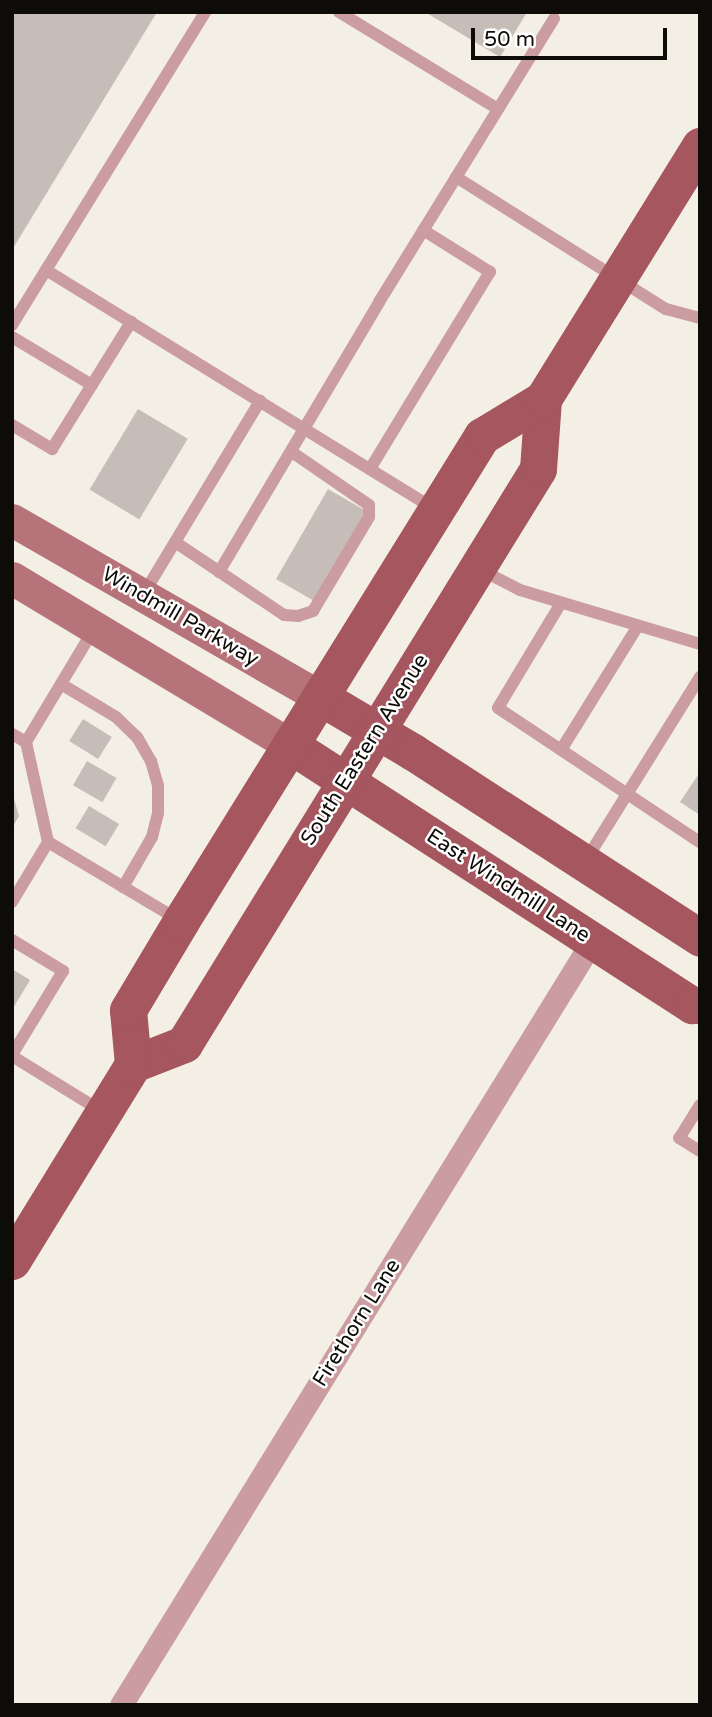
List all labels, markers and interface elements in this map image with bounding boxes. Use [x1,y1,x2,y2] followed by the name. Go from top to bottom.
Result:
[474,14,670,58] scale bar
[484,27,535,52] text: 50 m
[97,562,263,672] street label: Windmill Parkway
[296,650,434,850] street label: South Eastern Avenue
[422,824,594,948] street label: East Windmill Lane
[308,1254,406,1392] street label: Firethorn Lane

